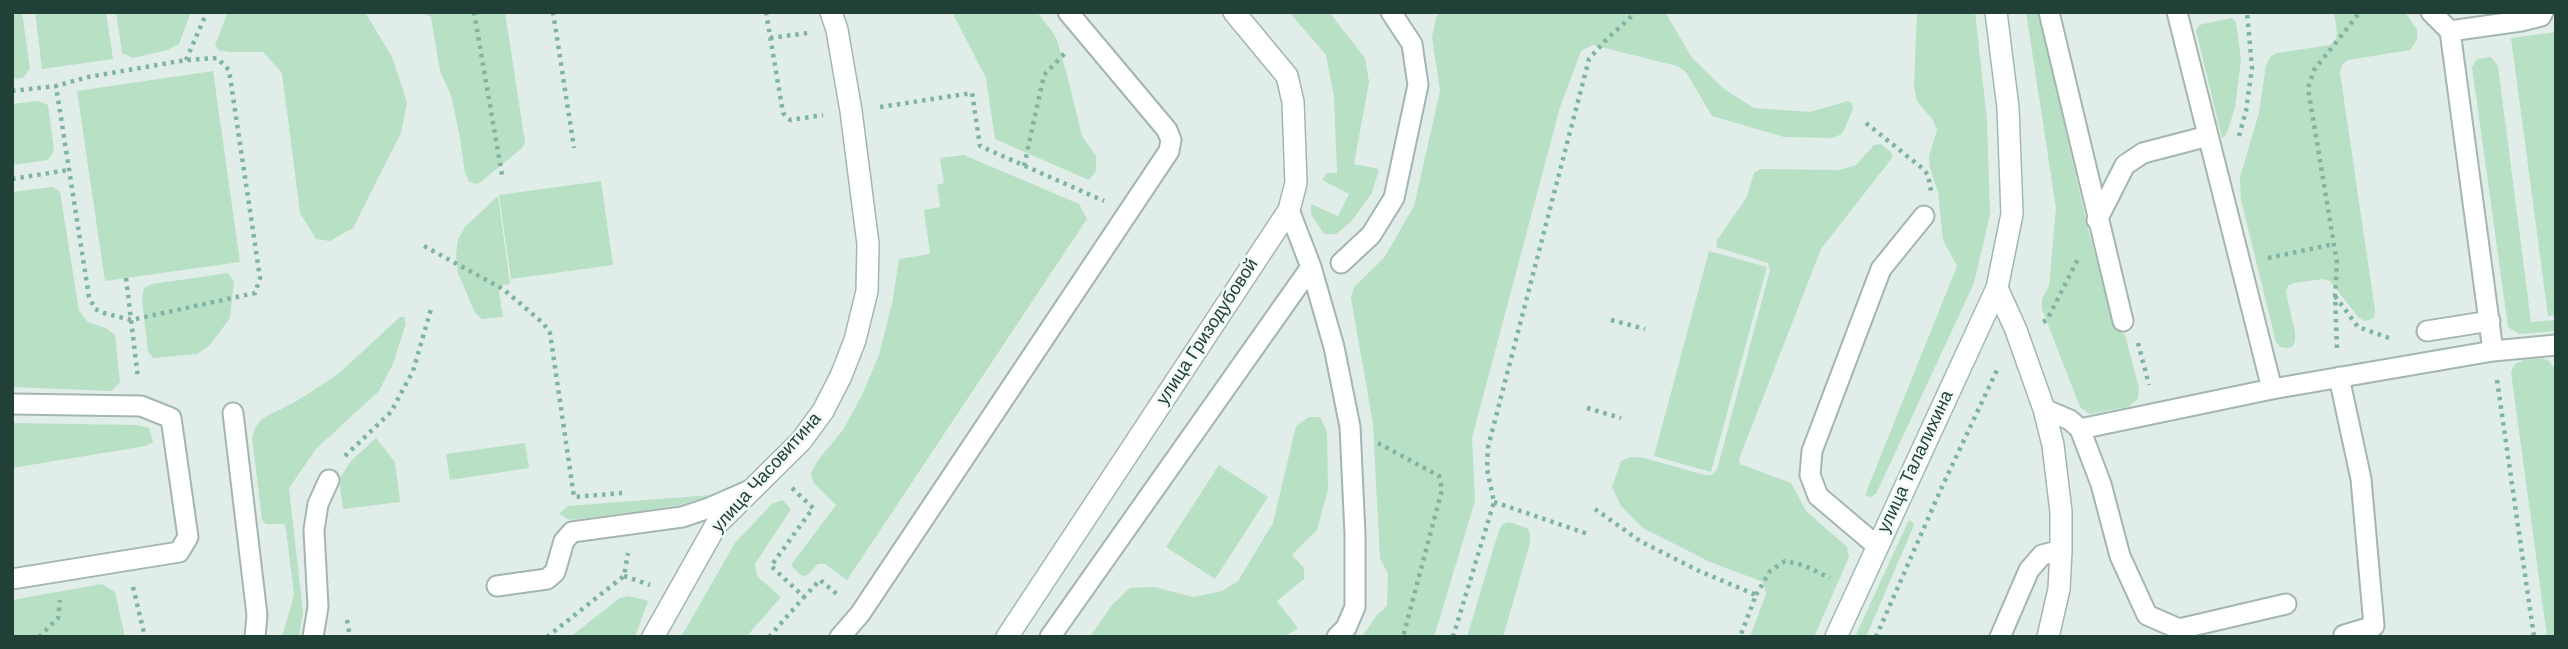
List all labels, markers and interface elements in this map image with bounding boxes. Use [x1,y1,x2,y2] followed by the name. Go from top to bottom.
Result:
[1153,255,1263,409] street label: улица Гризодубовой
[1874,387,1958,537] street label: улица Талалихина
[708,409,826,537] street label: улица Часовитина

